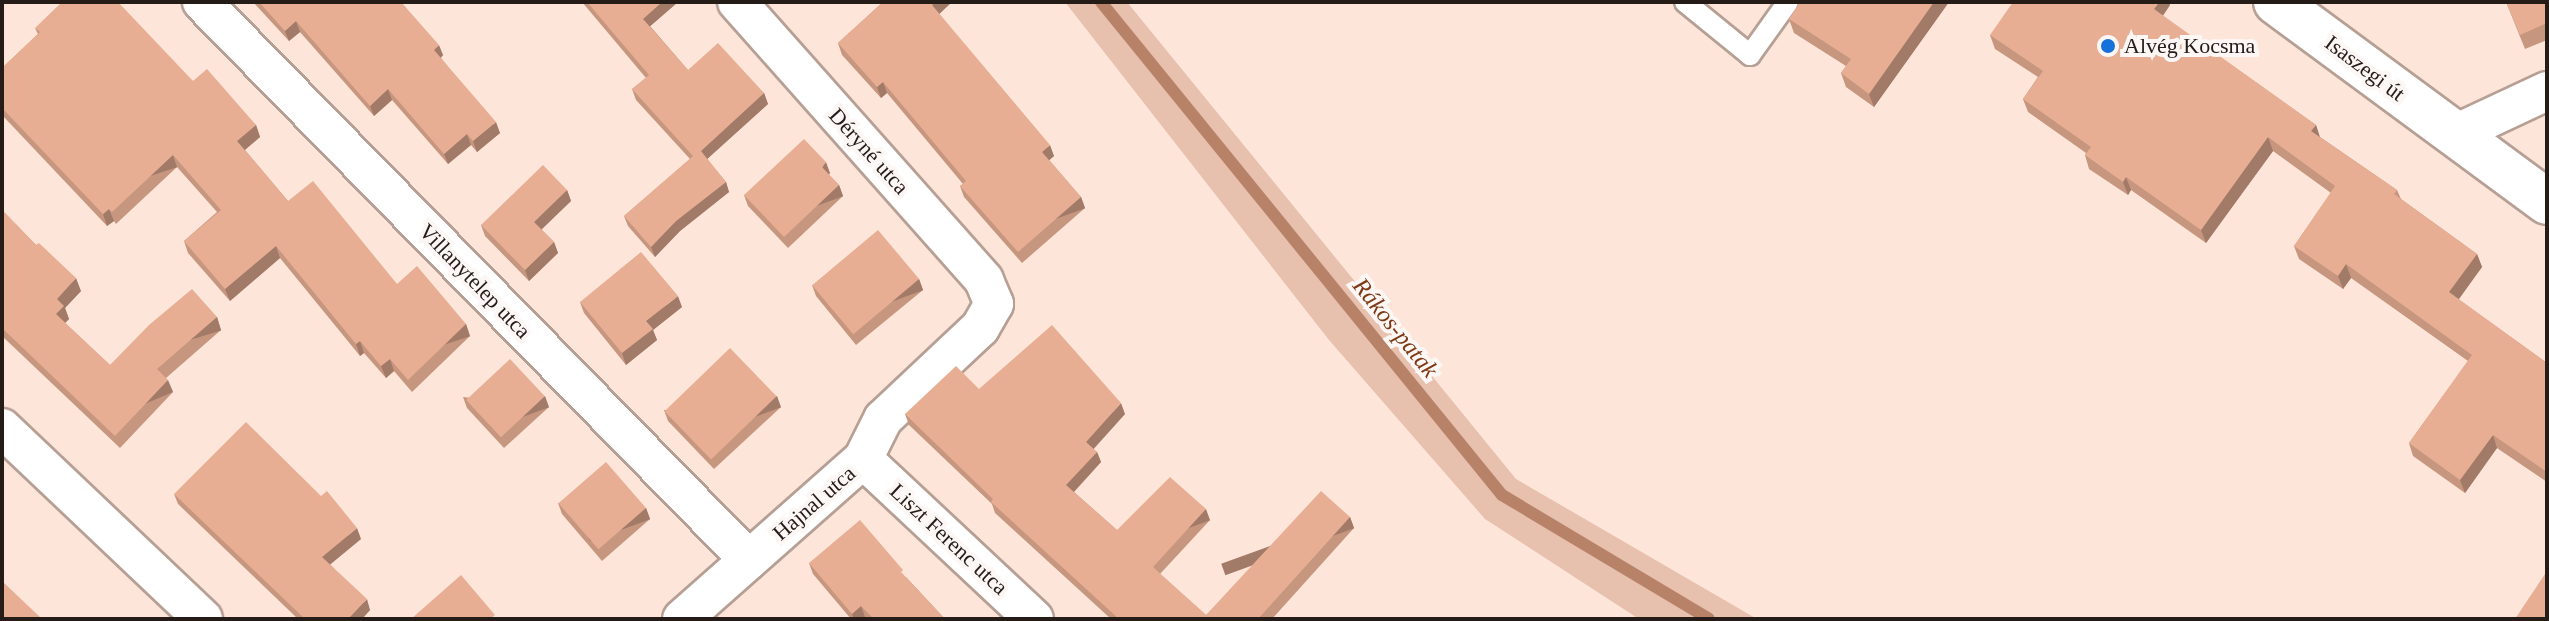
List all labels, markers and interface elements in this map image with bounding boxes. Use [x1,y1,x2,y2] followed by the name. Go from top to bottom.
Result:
[2320,29,2410,107] street label: Isaszegi út
[2124,33,2255,59] place label: Alvég Kocsma
[2099,37,2117,55] marker: Alvég Kocsma
[823,102,915,200] street label: Déryné utca
[414,218,536,344] street label: Villanytelep utca
[1346,272,1444,384] water label: Rákos-patak
[767,460,861,546] street label: Hajnal utca
[885,478,1013,600] street label: Liszt Ferenc utca

